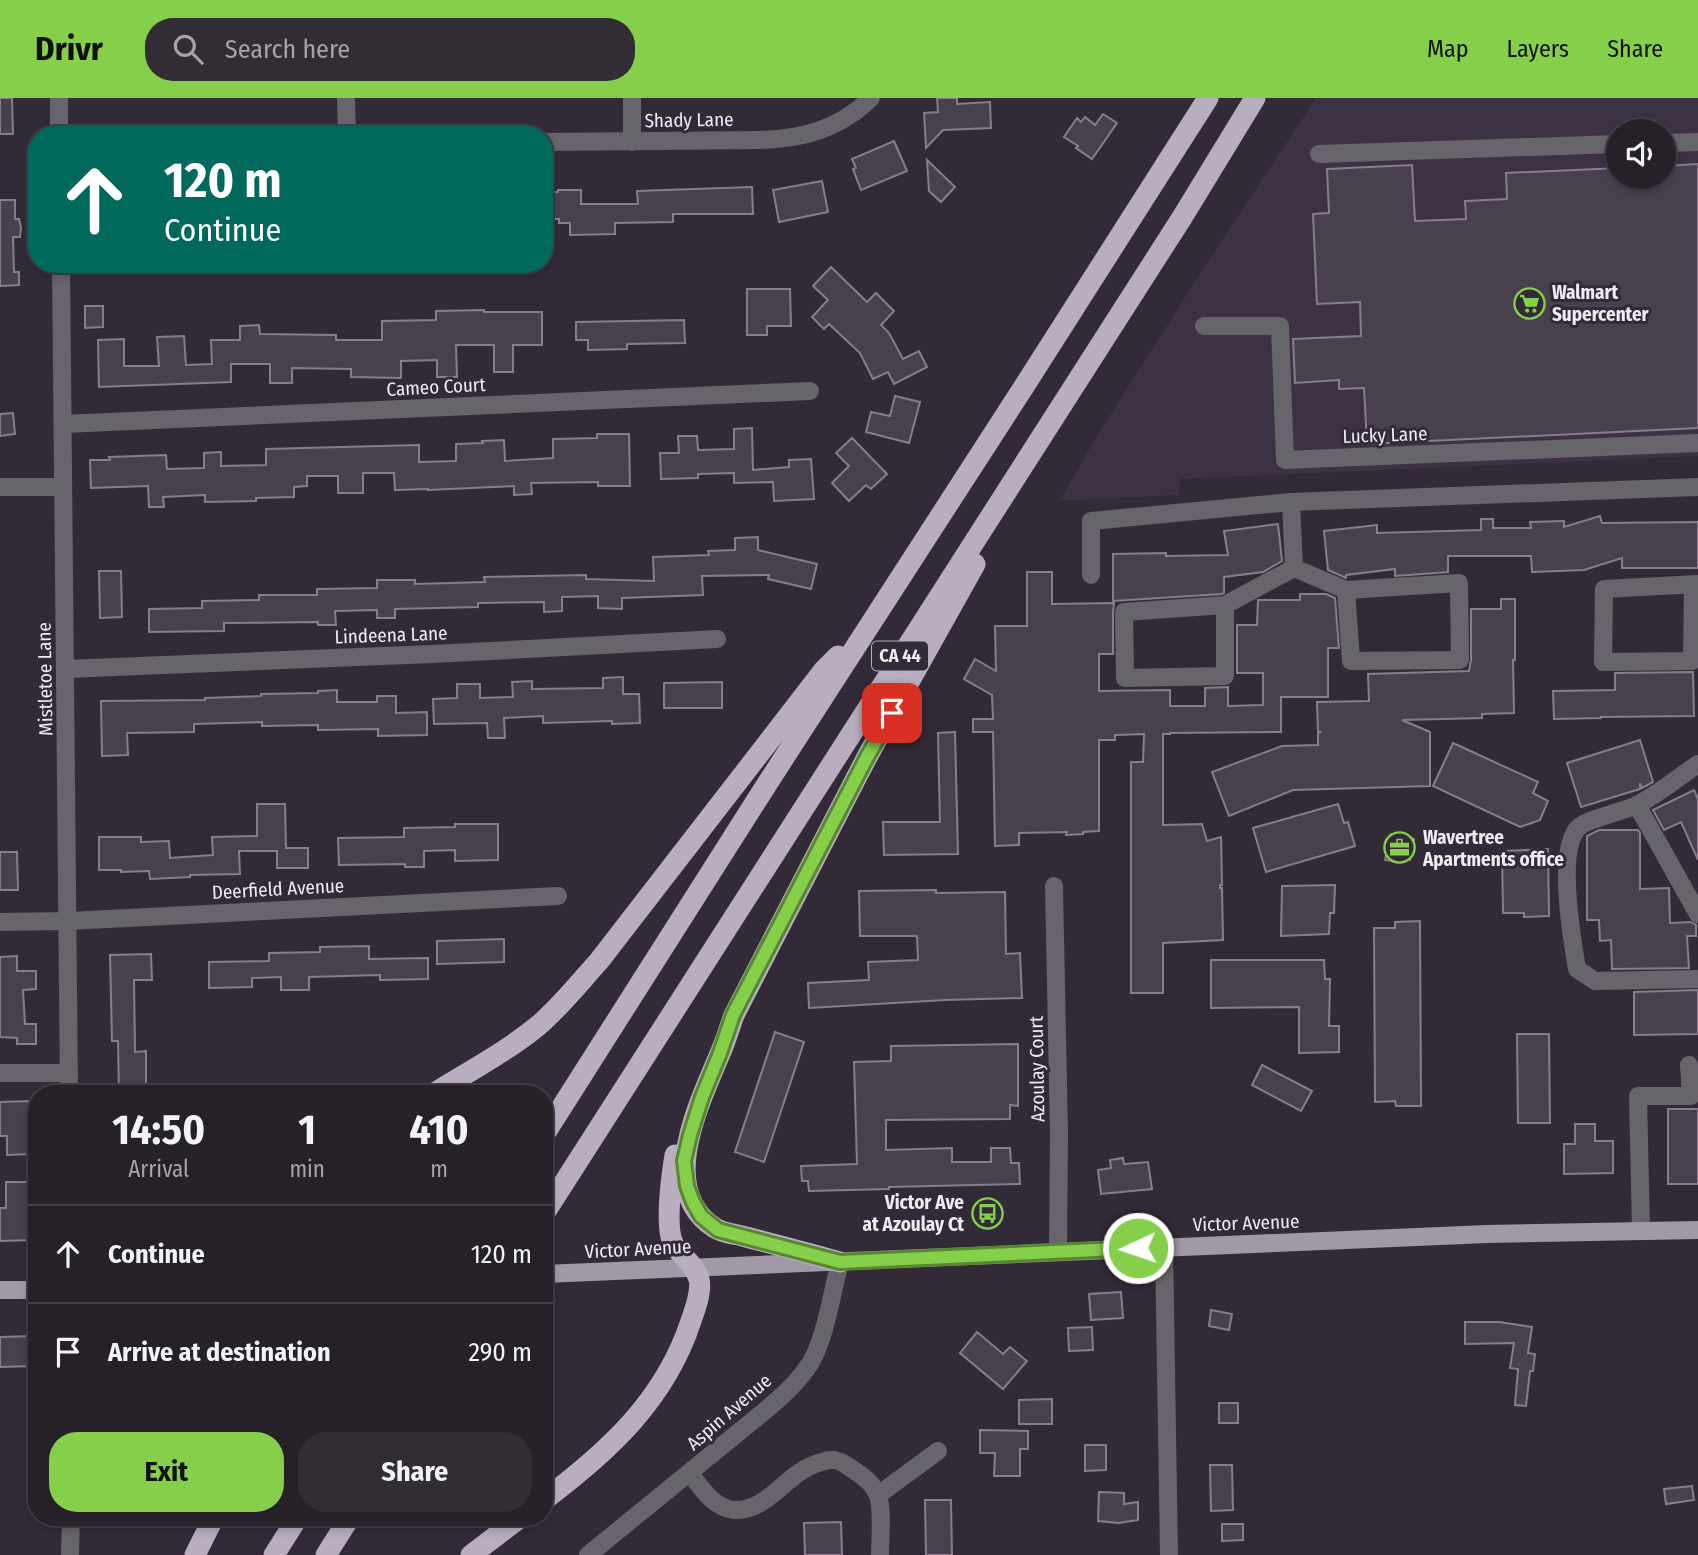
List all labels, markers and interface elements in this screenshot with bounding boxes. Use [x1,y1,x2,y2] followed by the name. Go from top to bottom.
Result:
[145,18,635,81] search box
[35,29,103,69] text: Drivr
[169,30,207,68] icon: search
[225,34,350,65] text: Search here
[1427,35,1469,63] text: Map
[1507,35,1569,63] text: Layers
[1607,35,1663,63] text: Share
[644,108,734,132] street label: Shady Lane
[1606,119,1676,189] map controls
[1606,119,1676,189] button: sound
[164,151,282,210] text: 120 m
[49,154,140,245] icon: ahead
[164,211,281,249] text: Continue
[1552,281,1650,326] place label: Walmart Supercenter
[1512,286,1546,320] supermarket icon: Walmart Supercenter
[386,373,487,401] street label: Cameo Court
[1342,422,1428,448] street label: Lucky Lane
[33,622,57,736] street label: Mistletoe Lane
[334,622,448,648] street label: Lindeena Lane
[872,642,928,670] road number: CA 44
[862,683,922,743] pin
[873,694,911,732] icon: arrive
[1422,826,1564,871] place label: Wavertree Apartments office
[1383,831,1417,865] office icon: Wavertree Apartments office
[211,874,345,904] street label: Deerfield Avenue
[1025,1015,1049,1122] street label: Azoulay Court
[112,1105,205,1155] text: 14:50
[298,1105,316,1155] text: 1
[409,1105,469,1155] text: 410
[128,1155,189,1183] text: Arrival
[289,1155,325,1183] text: min
[430,1155,448,1183] text: m
[863,1191,964,1236] place label: Victor Ave at Azoulay Ct
[970,1196,1004,1230] bus stop icon: Victor Ave at Azoulay Ct
[1192,1210,1300,1236] street label: Victor Avenue
[1101,1211,1175,1285] position arrow
[49,1235,87,1273] icon: ahead
[584,1235,692,1263] street label: Victor Avenue
[108,1239,205,1270] text: Continue
[471,1239,532,1270] text: 120 m
[49,1333,87,1371] icon: arrive
[108,1337,331,1368] text: Arrive at destination
[468,1337,532,1368] text: 290 m
[682,1369,776,1455] street label: Aspin Avenue
[49,1432,284,1512] button: Exit
[298,1432,532,1512] button: Share

